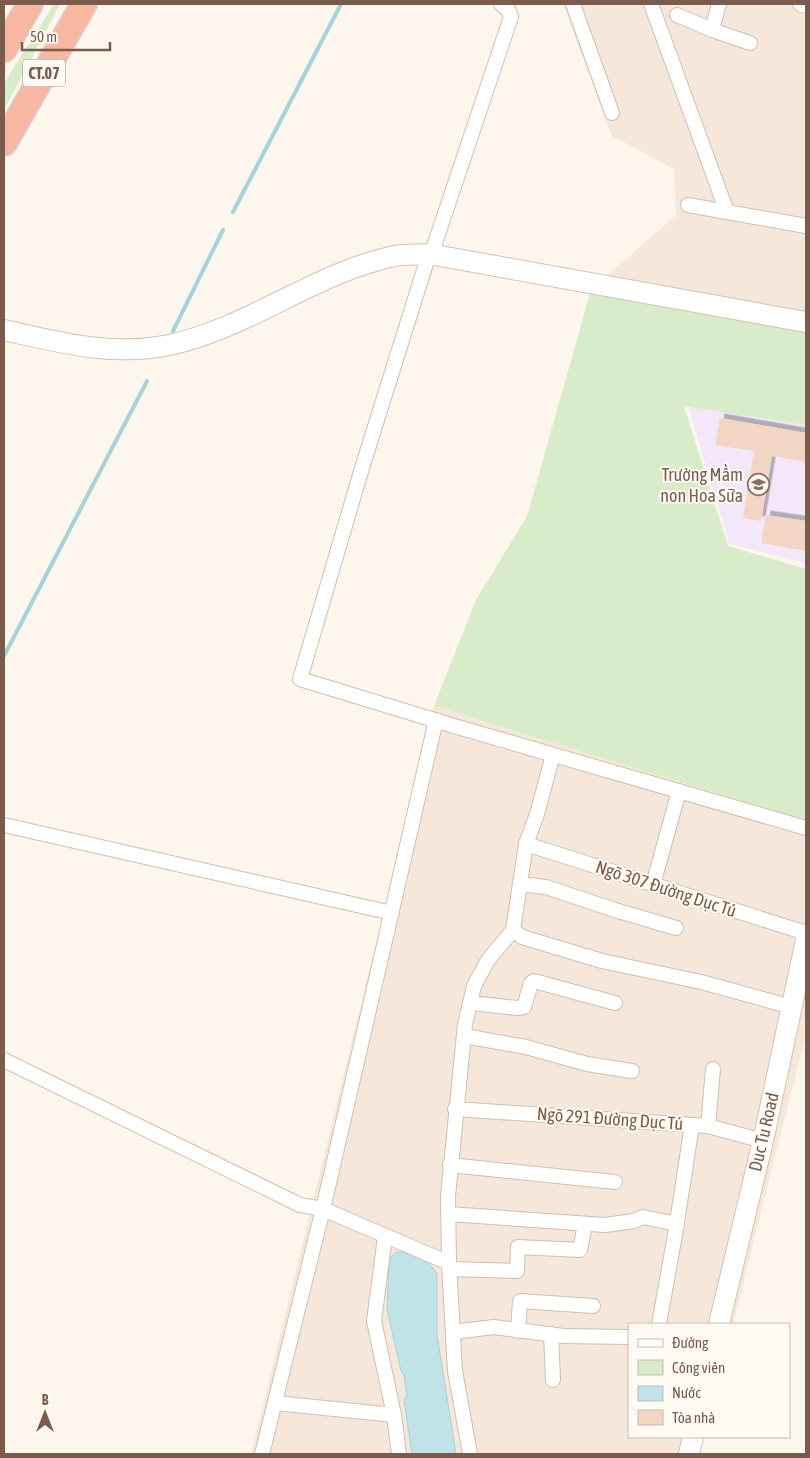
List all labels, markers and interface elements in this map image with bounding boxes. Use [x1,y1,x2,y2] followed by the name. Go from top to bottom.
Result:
[22,20,110,52] scale bar
[30,28,57,45] text: 50 m
[23,59,65,86] road number: CT.07
[660,463,743,506] place label: Trường Mầm non Hoa Sữa
[747,473,771,497] school or university icon: Trường Mầm non Hoa Sữa
[593,856,739,921] street label: Ngõ 307 Đường Dục Tú
[744,1090,783,1173] street label: Duc Tu Road
[536,1103,684,1134] street label: Ngõ 291 Đường Dục Tú
[628,1323,790,1438] legend
[672,1334,709,1351] text: Đường
[672,1359,725,1376] text: Công viên
[672,1384,701,1401] text: Nước
[20,1388,70,1438] north arrow
[42,1392,49,1408] text: B
[672,1409,715,1426] text: Tòa nhà

